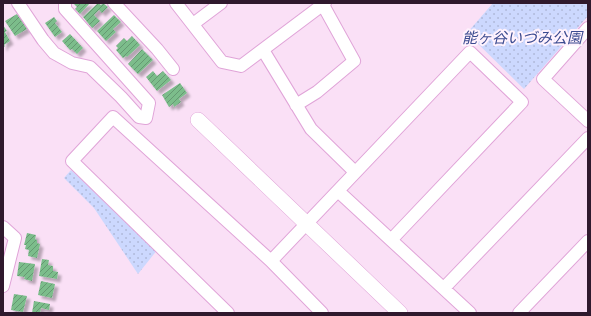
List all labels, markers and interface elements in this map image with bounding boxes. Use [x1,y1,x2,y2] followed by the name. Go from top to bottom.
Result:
[462,27,584,50] park label: 能ヶ谷いづみ公園

